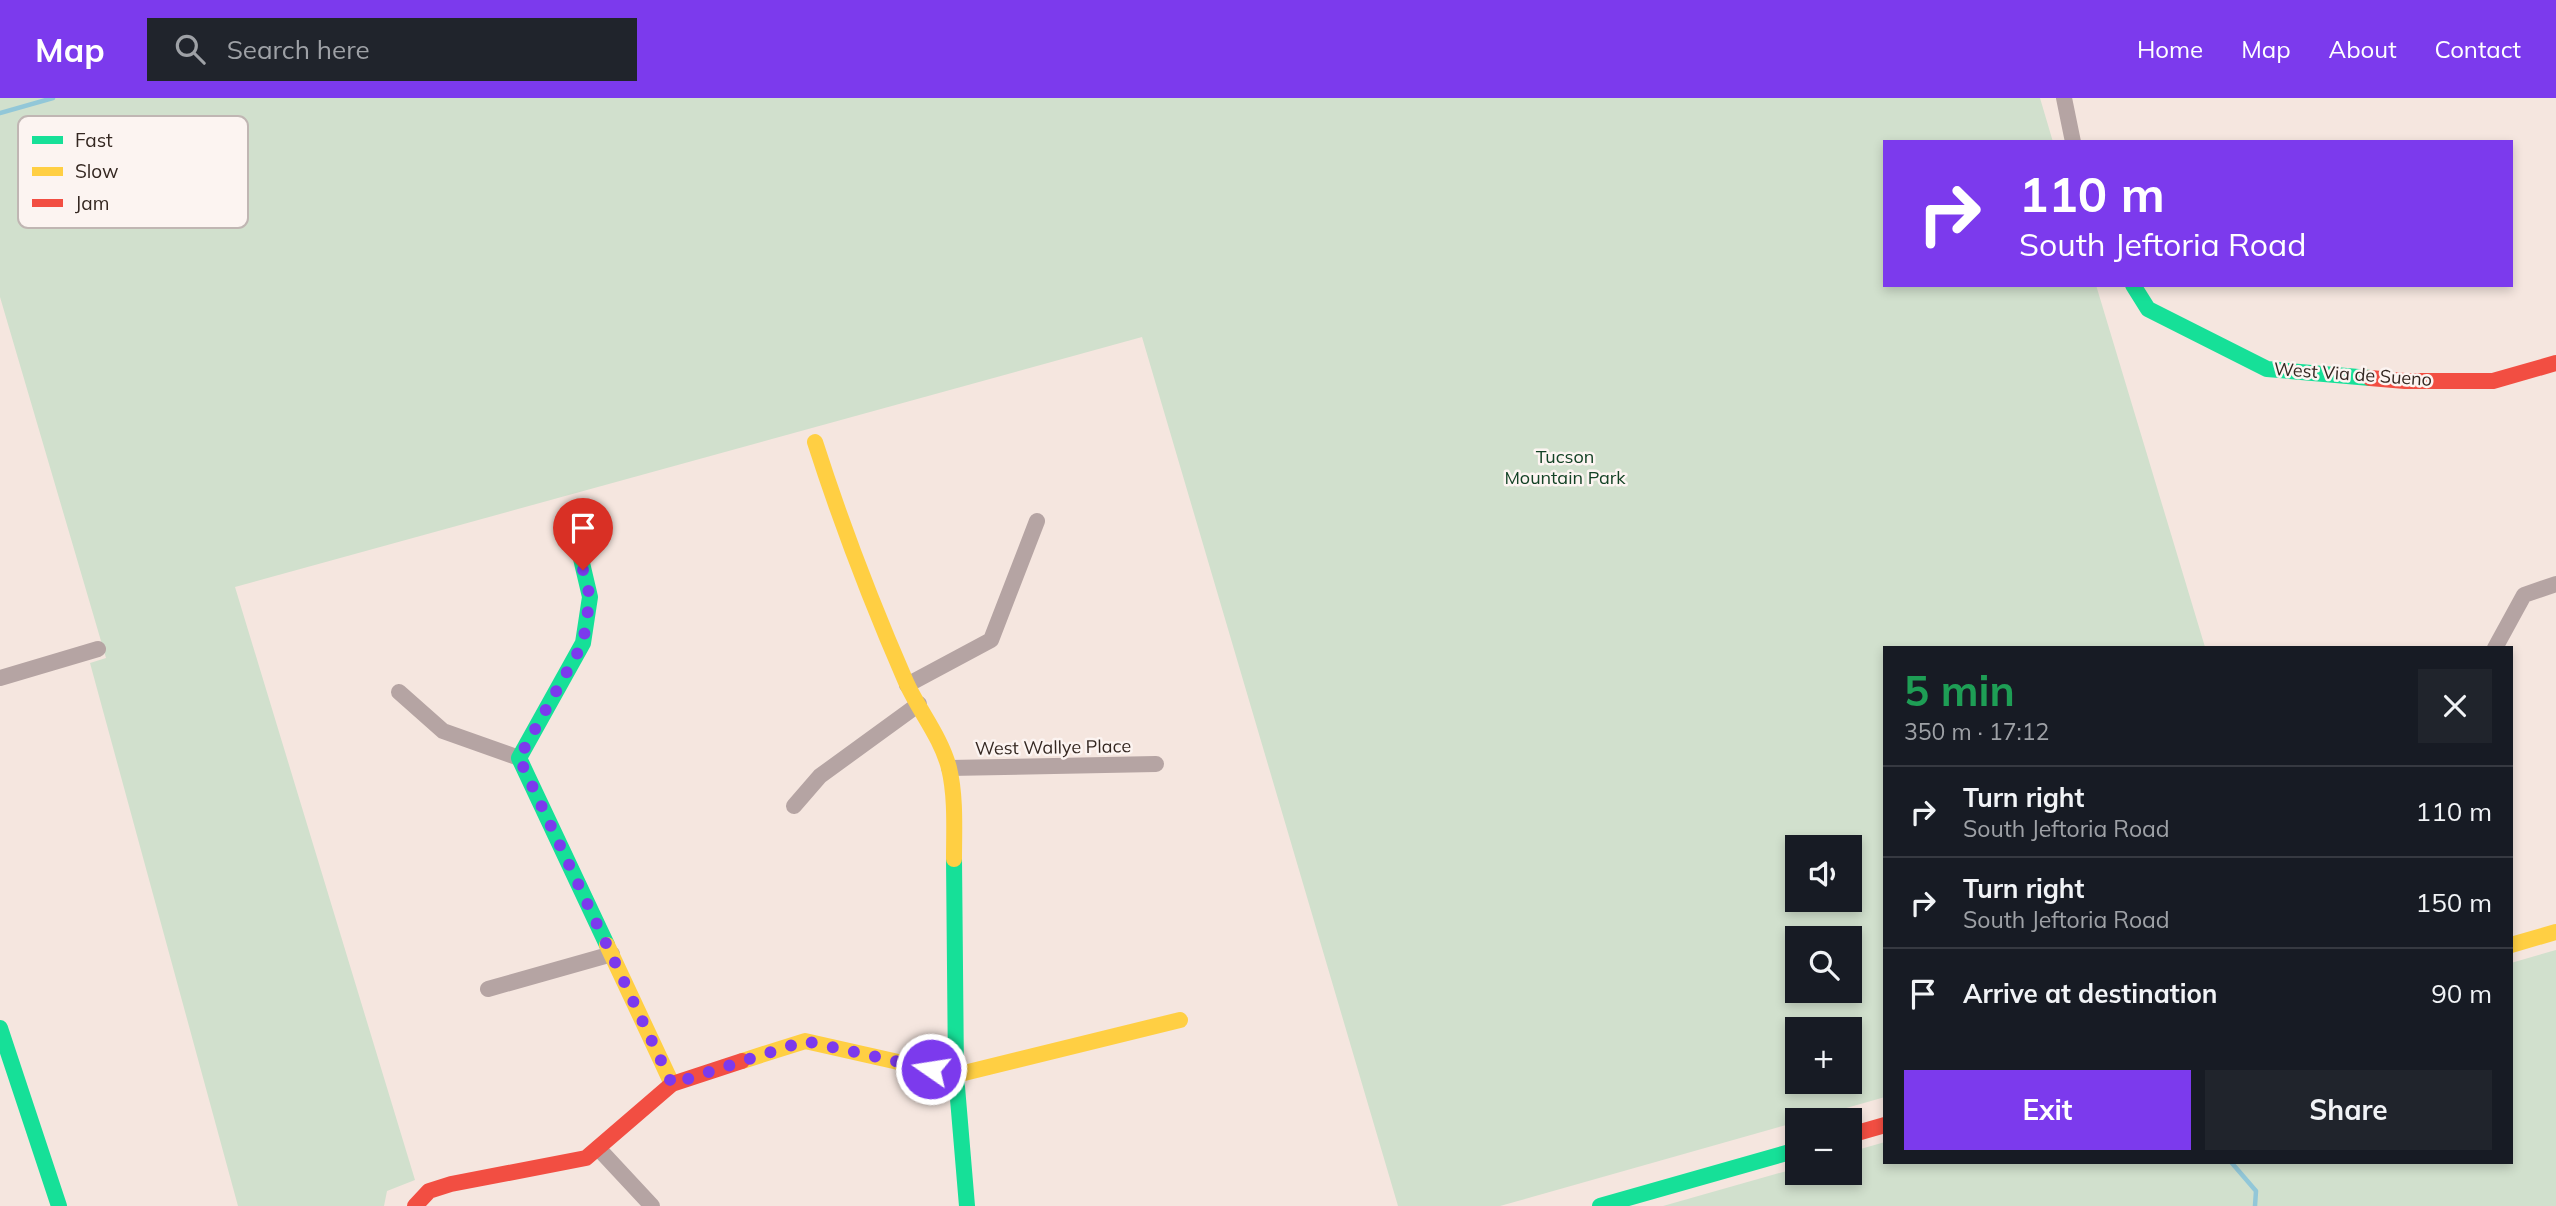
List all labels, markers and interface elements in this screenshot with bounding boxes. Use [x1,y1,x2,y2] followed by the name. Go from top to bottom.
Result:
[147,18,637,81] search box
[35,29,105,70] text: Map
[171,30,209,68] icon: search
[227,33,370,66] text: Search here
[2137,34,2203,64] text: Home
[2241,34,2291,64] text: Map
[2329,34,2397,64] text: About
[2435,34,2521,64] text: Contact
[18,116,248,228] legend
[75,128,113,152] text: Fast
[75,159,119,183] text: Slow
[2019,163,2165,224] text: 110 m
[1904,168,1995,259] icon: right
[75,191,109,215] text: Jam
[2019,224,2307,264] text: South Jeftoria Road
[2273,357,2433,391] street label: West Via de Sueno
[1504,445,1626,489] park label: Tucson Mountain Park
[553,498,613,570] pin
[564,509,602,547] icon: arrive
[1904,664,2015,717] text: 5 min
[2418,669,2492,743] button: close
[1904,717,2049,746] text: 350 m · 17:12
[975,734,1131,760] street label: West Wallye Place
[1963,781,2084,814] text: Turn right
[1904,793,1942,831] icon: right
[2416,795,2492,828] text: 110 m
[1963,814,2170,843] text: South Jeftoria Road
[1785,835,1862,1185] map controls
[1785,835,1862,912] button: sound
[1963,872,2084,905] text: Turn right
[1904,884,1942,922] icon: right
[2416,886,2492,919] text: 150 m
[1963,905,2170,934] text: South Jeftoria Road
[1785,926,1862,1003] button: search
[1904,975,1942,1013] icon: arrive
[1963,977,2218,1010] text: Arrive at destination
[2431,977,2492,1010] text: 90 m
[1785,1017,1862,1094] button: +
[894,1032,968,1106] position arrow
[1904,1070,2191,1150] button: Exit
[2205,1070,2492,1150] button: Share
[1785,1108,1862,1185] button: −

